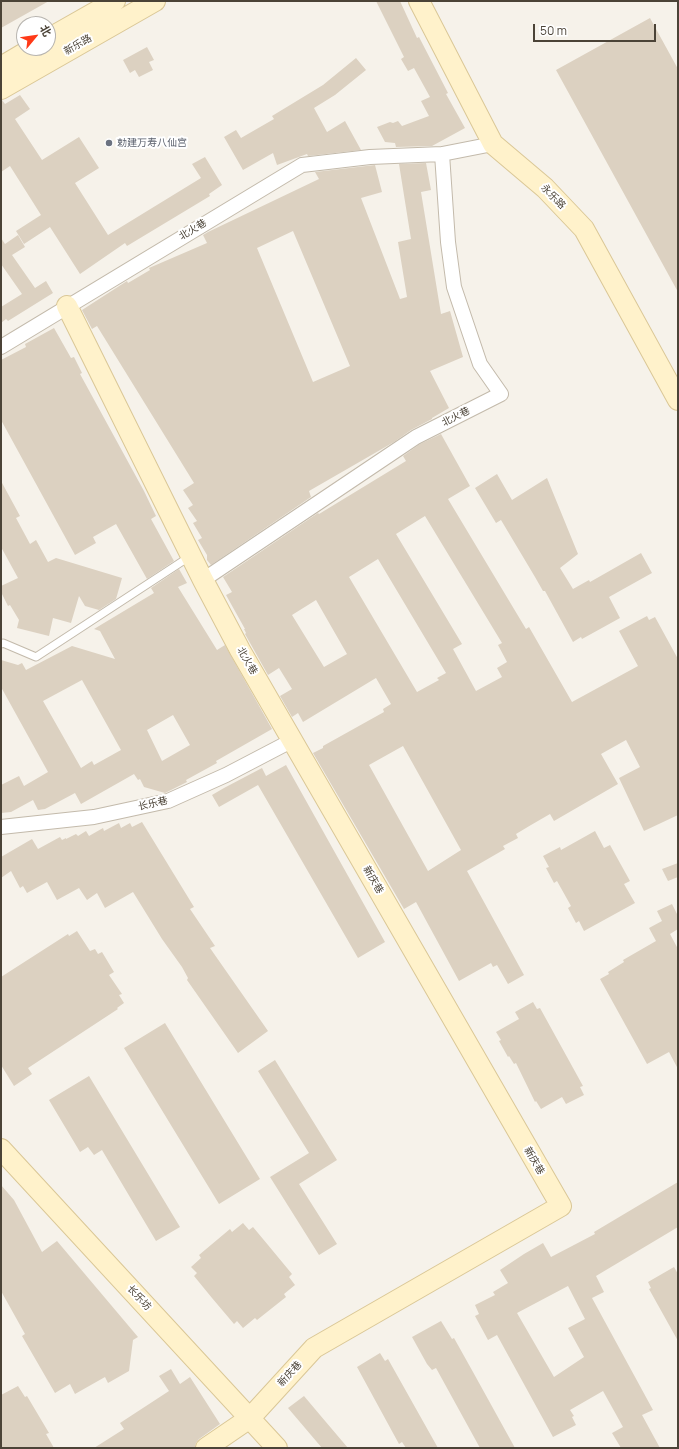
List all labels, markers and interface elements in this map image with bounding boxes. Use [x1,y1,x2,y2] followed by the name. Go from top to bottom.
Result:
[16,16,56,56] north arrow
[535,16,658,42] scale bar
[37,22,55,39] text: 北
[540,22,567,39] text: 50 m
[62,32,94,58] street label: 新乐路
[117,137,187,149] place label: 勅建万寿八仙宫
[104,138,114,148] marker: 勅建万寿八仙宫
[538,182,568,212] street label: 永乐路
[177,217,209,243] street label: 北火巷
[440,405,472,429] street label: 北火巷
[234,645,260,677] street label: 北火巷
[137,795,169,813] street label: 长乐巷
[360,864,386,896] street label: 新庆巷
[521,1145,547,1177] street label: 新庆巷
[124,1283,154,1313] street label: 长乐坊
[276,1359,304,1389] street label: 新庆巷

